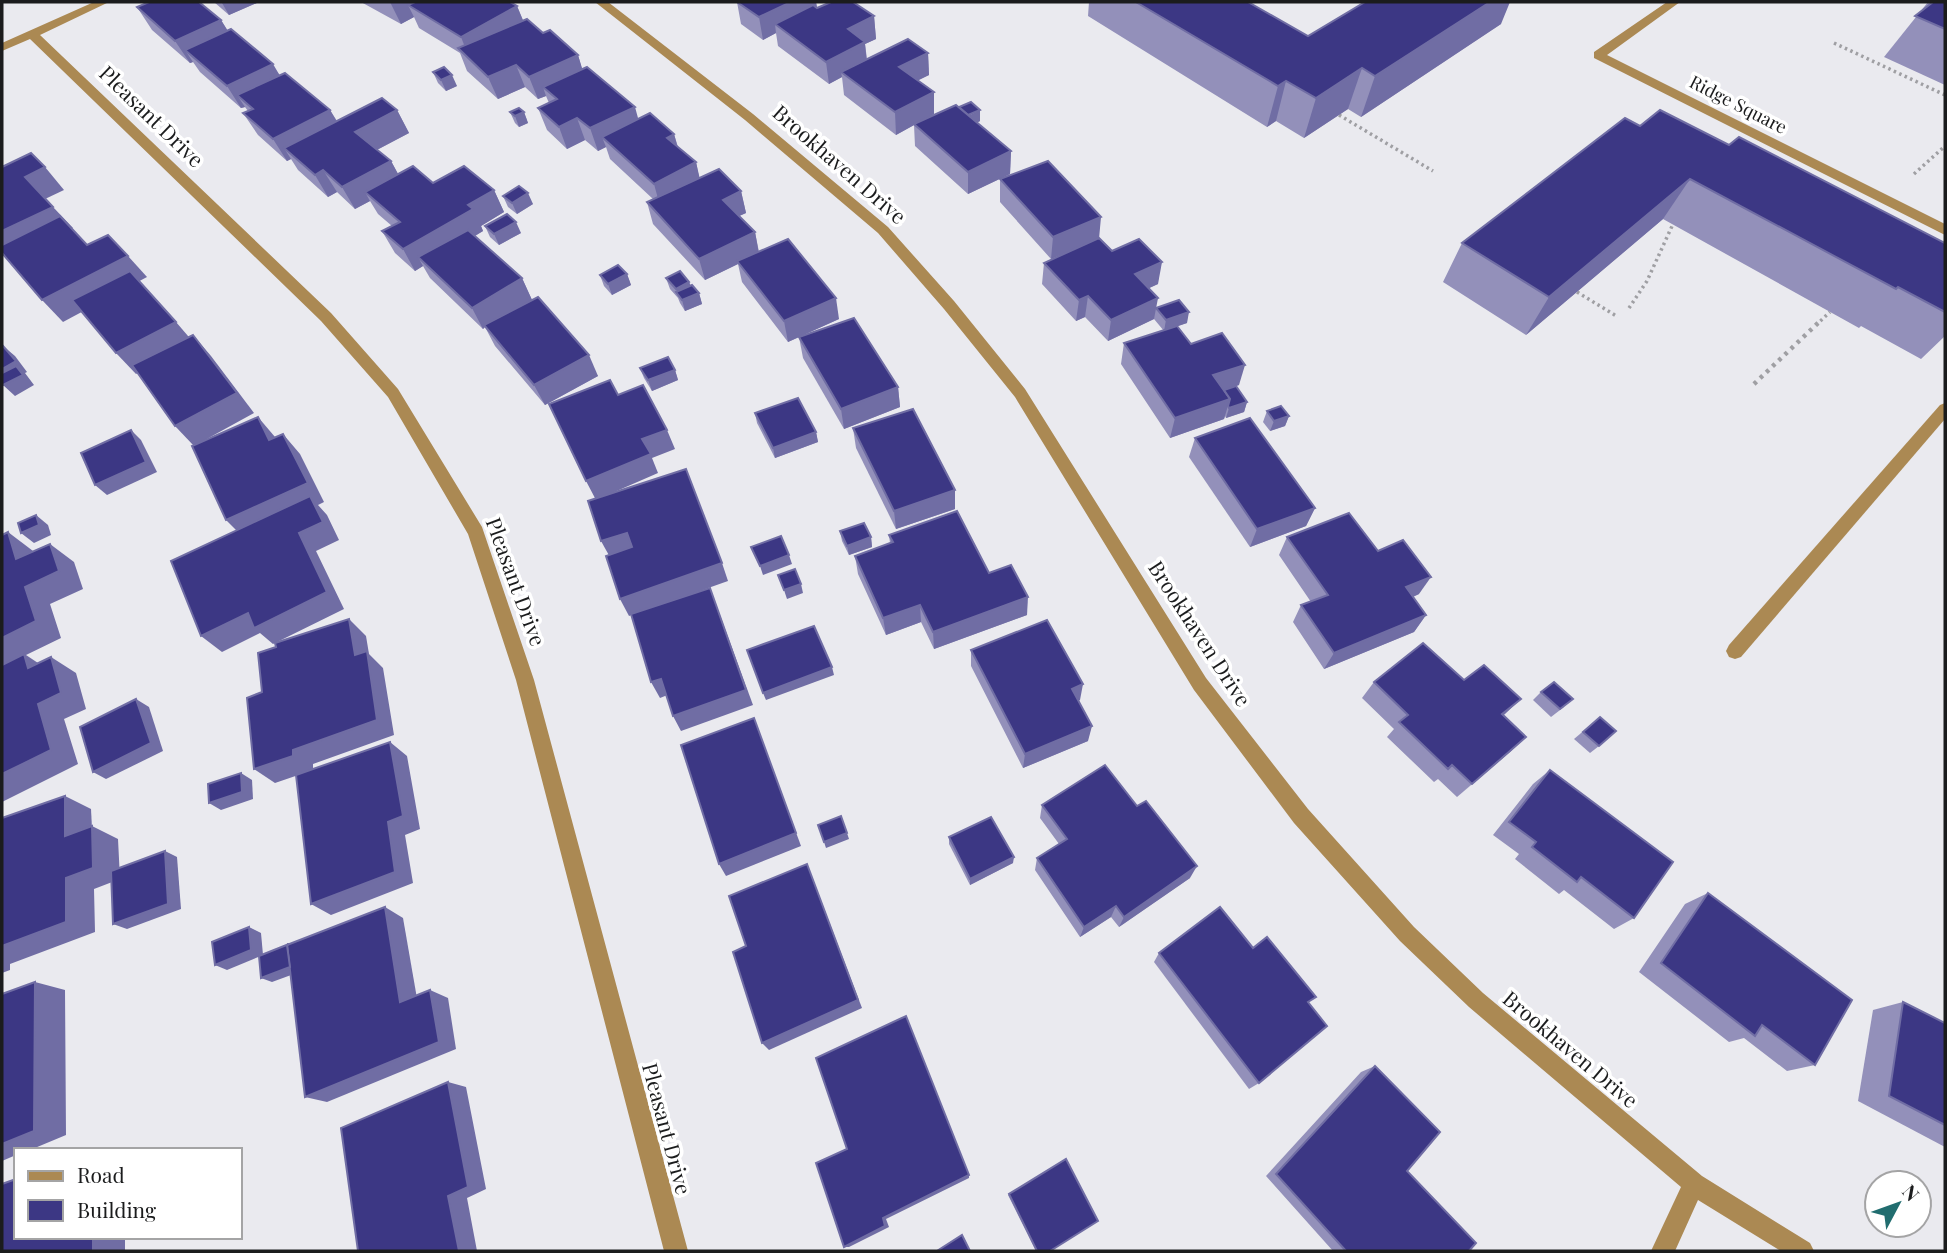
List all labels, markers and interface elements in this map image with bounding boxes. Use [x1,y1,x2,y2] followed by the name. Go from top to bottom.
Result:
[94,59,211,173] street label: Pleasant Drive
[1686,69,1791,139] street label: Ridge Square
[768,98,913,229] street label: Brookhaven Drive
[481,513,553,650] street label: Pleasant Drive
[1143,555,1258,711] street label: Brookhaven Drive
[1498,984,1645,1113] street label: Brookhaven Drive
[637,1060,699,1197] street label: Pleasant Drive
[14,1148,242,1239] legend
[77,1160,125,1188] text: Road
[1863,1169,1933,1239] north arrow
[1897,1178,1926,1206] text: N
[77,1195,156,1223] text: Building

